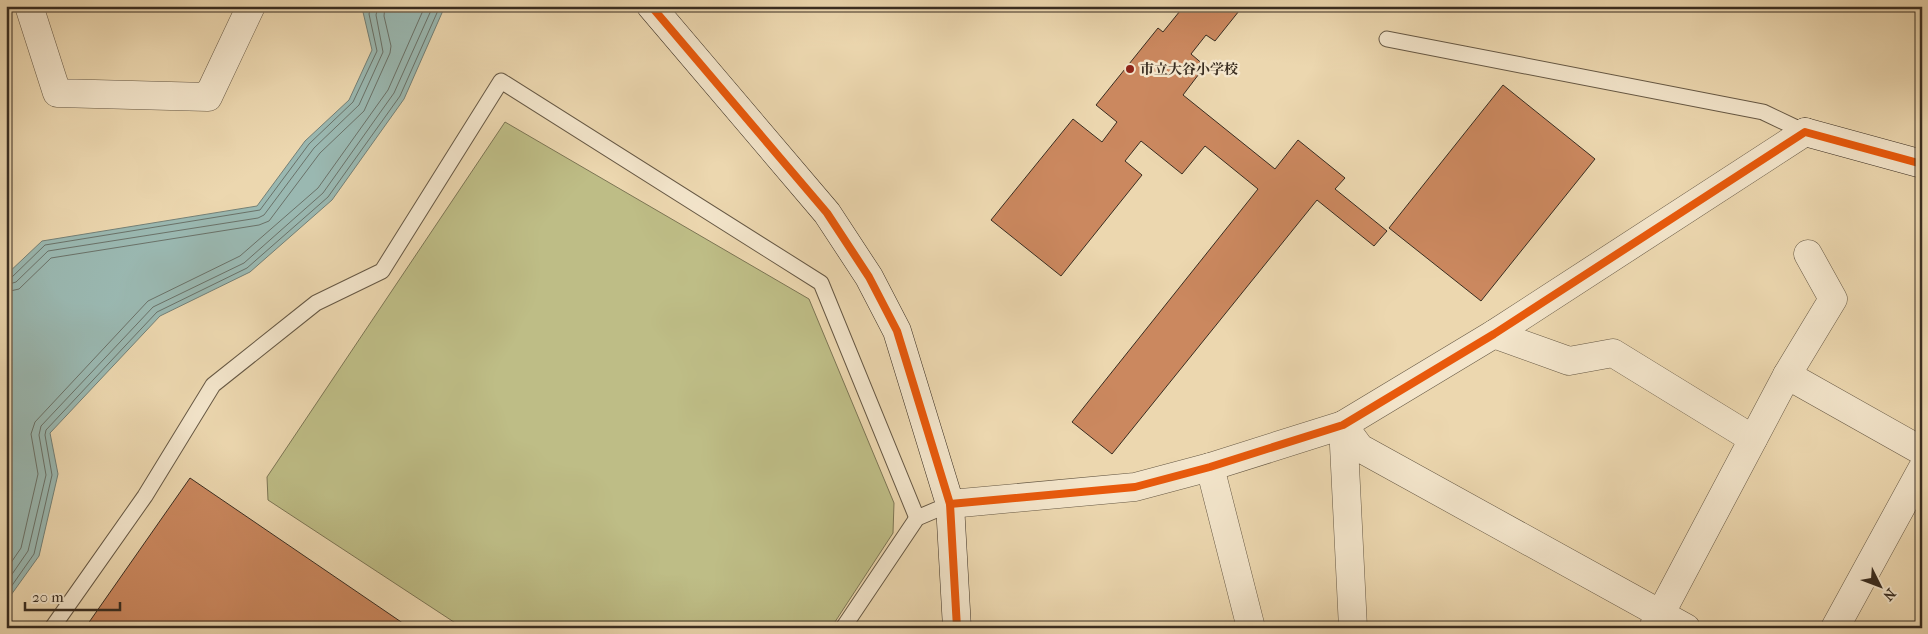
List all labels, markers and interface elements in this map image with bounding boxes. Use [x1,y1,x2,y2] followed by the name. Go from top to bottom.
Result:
[1140,61,1238,78] place label: 市立大谷小学校
[1124,63,1136,75] marker: 市立大谷小学校
[1856,562,1906,612] north arrow
[25,579,120,611] scale bar
[1879,585,1899,604] text: N
[32,588,64,606] text: 20 m

